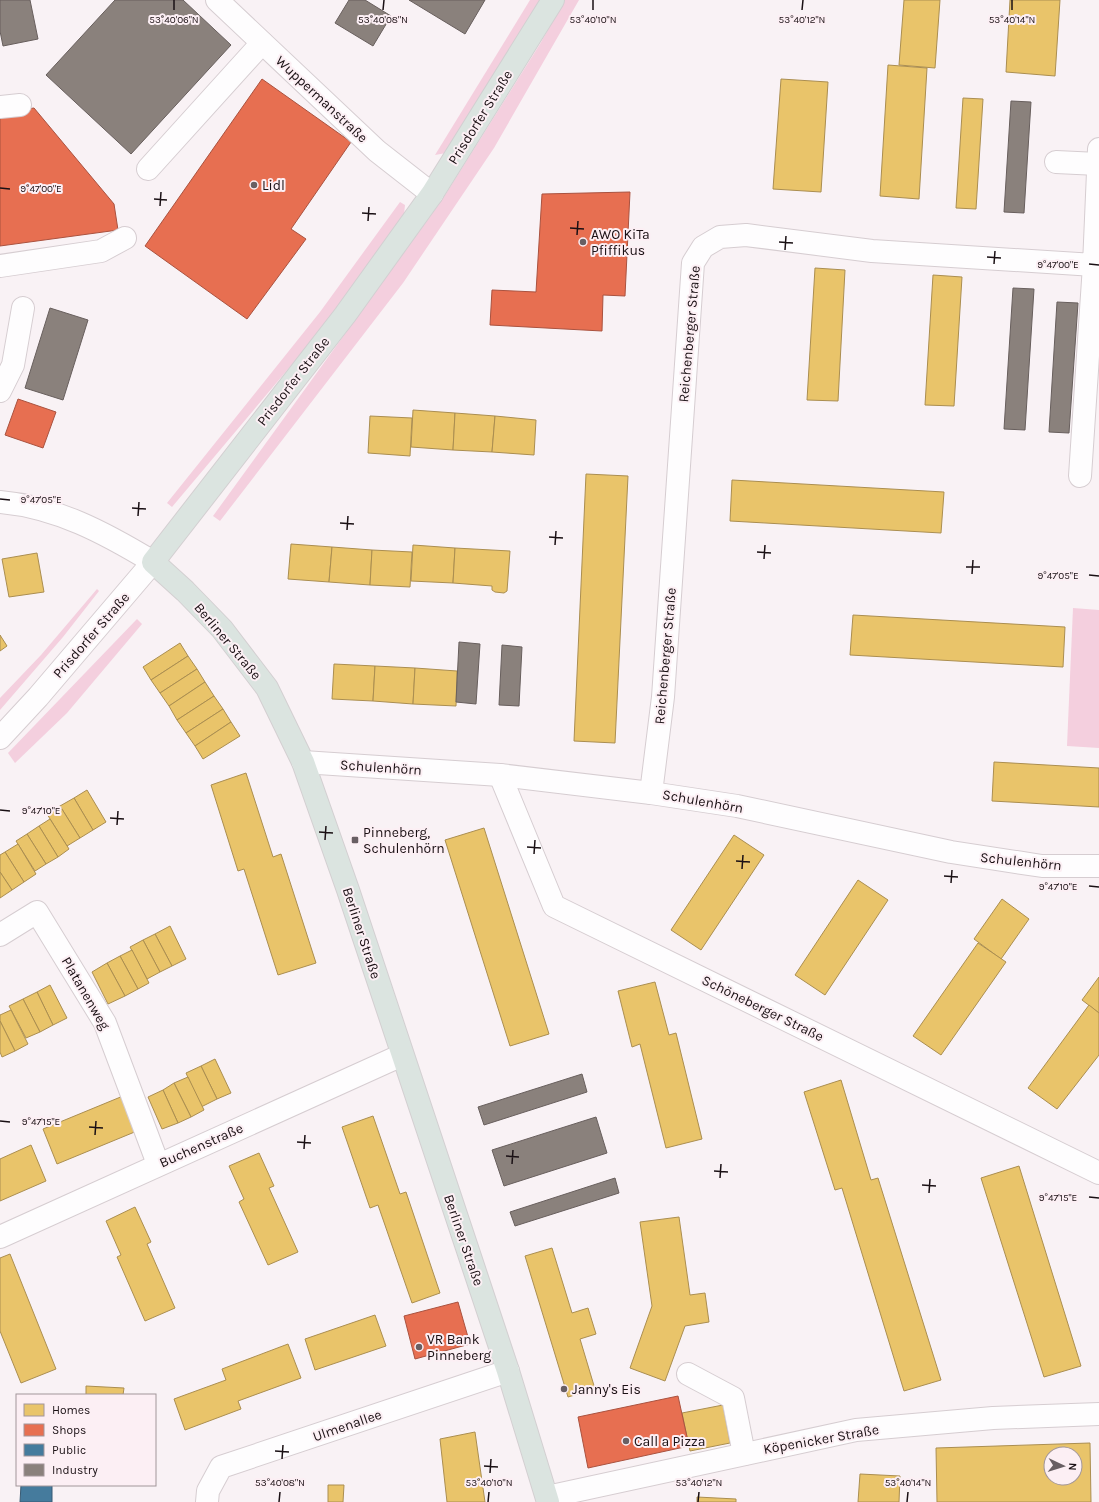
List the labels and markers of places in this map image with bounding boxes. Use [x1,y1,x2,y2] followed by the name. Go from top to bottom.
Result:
[262,177,285,194] place label: Lidl
[249,180,259,190] marker: Lidl
[591,226,650,259] place label: AWO KiTa Pfiffikus
[578,237,588,247] marker: AWO KiTa Pfiffikus
[363,824,445,857] place label: Pinneberg, Schulenhörn
[350,835,360,845] marker: Pinneberg, Schulenhörn
[427,1331,491,1364] place label: VR Bank Pinneberg
[414,1342,424,1352] marker: VR Bank Pinneberg
[572,1381,641,1398] place label: Janny's Eis
[559,1384,569,1394] marker: Janny's Eis
[634,1433,705,1450] place label: Call a Pizza
[621,1436,631,1446] marker: Call a Pizza

